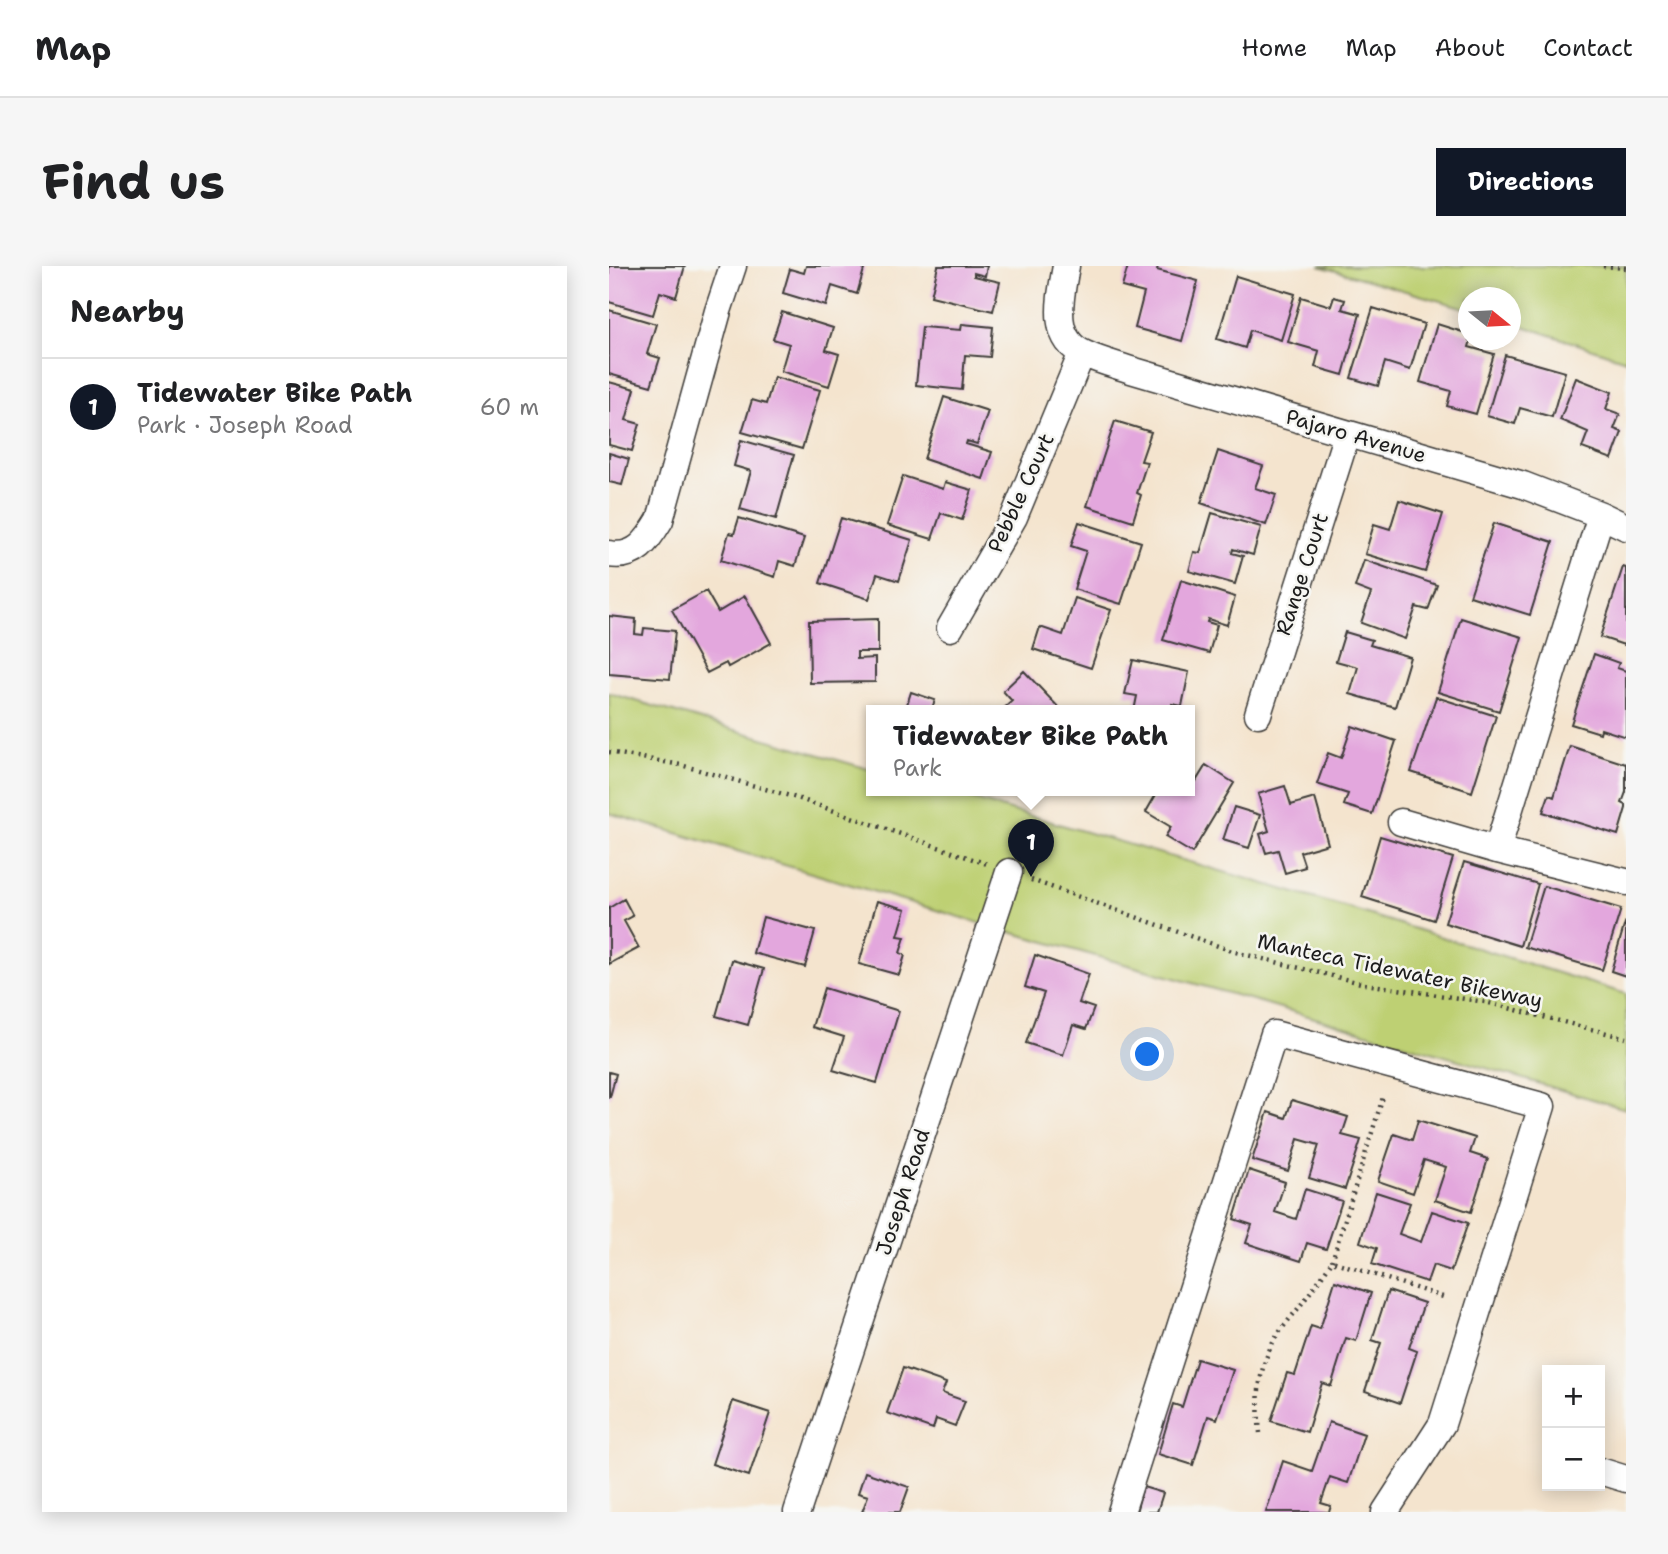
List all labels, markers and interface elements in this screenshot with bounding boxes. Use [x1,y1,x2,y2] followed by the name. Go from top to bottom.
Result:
[35,26,111,71] text: Map
[1241,32,1307,64] text: Home
[1345,32,1397,64] text: Map
[1435,32,1505,64] text: About
[1543,32,1633,64] text: Contact
[1436,148,1626,216] button: Directions
[42,149,225,215] text: Find us
[1458,287,1521,350] north arrow
[70,291,185,332] text: Nearby
[137,375,412,410] text: Tidewater Bike Path
[88,392,98,422] text: 1
[480,392,539,422] text: 60 m
[1282,403,1430,469] street label: Pajaro Avenue
[137,410,353,440] text: Park · Joseph Road
[981,429,1061,557] street label: Pebble Court
[1269,509,1335,639] street label: Range Court
[866,705,1195,796] popup
[893,718,1168,753] text: Tidewater Bike Path
[893,753,942,783] text: Park
[1008,819,1054,877] pin: 1
[1255,927,1545,1015] street label: Manteca Tidewater Bikeway
[1130,1037,1164,1071] your location
[869,1125,937,1259] street label: Joseph Road
[1542,1365,1605,1491] map controls
[1542,1365,1605,1428] button: +
[1542,1428,1605,1491] button: −

